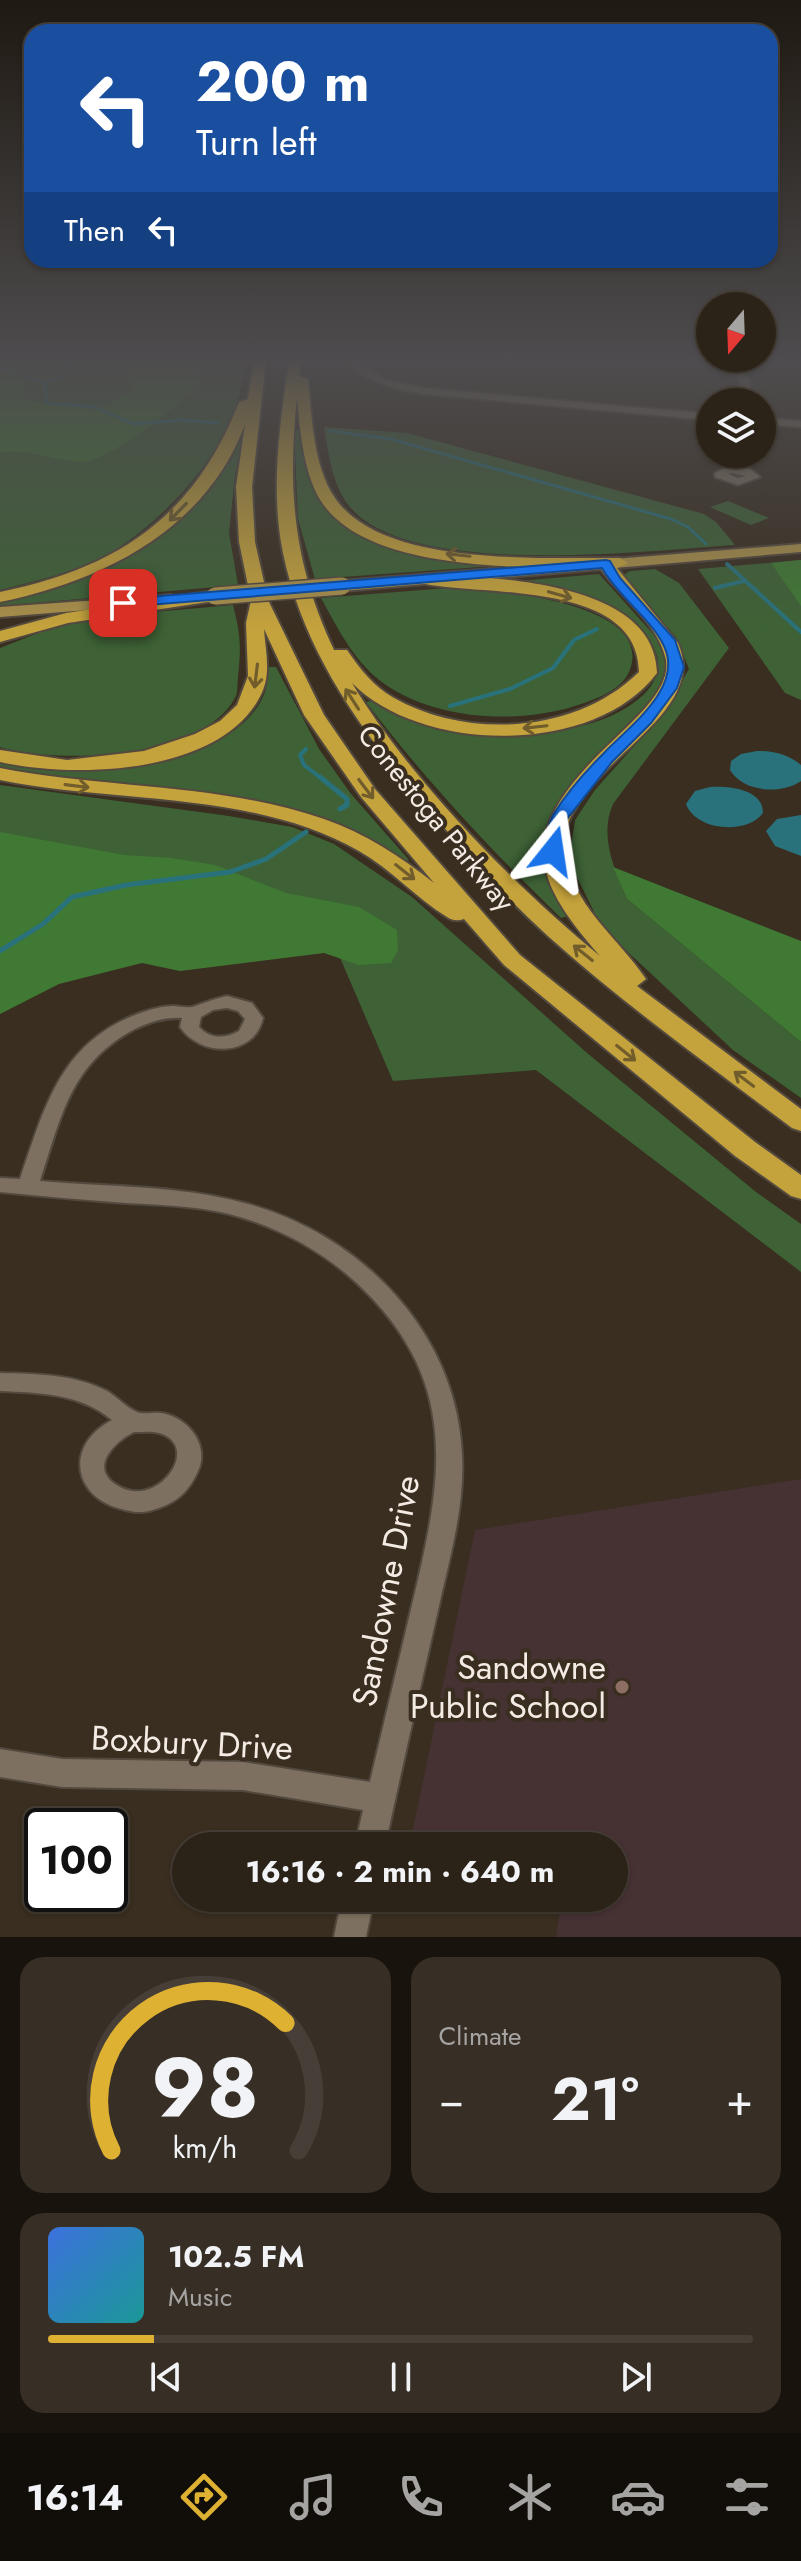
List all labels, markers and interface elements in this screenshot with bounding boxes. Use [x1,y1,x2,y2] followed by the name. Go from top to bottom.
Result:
[196,41,370,122] text: 200 m
[64,56,168,160] icon: left
[196,116,317,168] text: Turn left
[141,208,185,252] icon: left
[64,209,125,252] text: Then
[696,292,776,372] north arrow
[696,292,776,468] map controls
[696,388,776,468] button: layers
[169,502,188,521] one-way arrow
[445,548,472,563] one-way arrow
[89,569,157,637] pin
[101,581,145,625] icon: arrive
[546,588,572,603] one-way arrow
[248,663,263,689] one-way arrow
[344,689,361,711] one-way arrow
[348,716,525,921] street label: Conestoga Parkway
[522,720,549,735] one-way arrow
[357,778,374,799] one-way arrow
[63,779,90,794] one-way arrow
[511,809,595,893] position arrow
[394,863,415,880] one-way arrow
[573,945,594,962] one-way arrow
[616,1043,637,1061] one-way arrow
[734,1071,756,1088] one-way arrow
[340,1471,432,1711] street label: Sandowne Drive
[410,1643,606,1731] place label: Sandowne Public School
[613,1678,631,1696] marker: Sandowne Public School
[90,1713,294,1773] street label: Boxbury Drive
[24,1808,128,1912] speed limit sign: 100
[246,1850,554,1893] text: 16:16 · 2 min · 640 m
[439,2017,521,2055] text: Climate
[151,2028,259,2148] text: 98
[551,2056,639,2143] text: 21°
[439,2068,464,2132] text: −
[726,2068,753,2132] text: +
[173,2127,238,2169] text: km/h
[168,2235,304,2278] text: 102.5 FM
[168,2278,232,2316] text: Music
[144,2355,188,2399] icon: previous
[379,2355,423,2399] icon: pause
[614,2355,658,2399] icon: next
[176,2469,232,2525] icon: directions
[285,2469,341,2525] icon: music
[393,2469,449,2525] icon: phone
[502,2469,558,2525] icon: climate
[610,2469,666,2525] icon: car
[719,2469,775,2525] icon: filters
[26,2471,124,2523] text: 16:14

